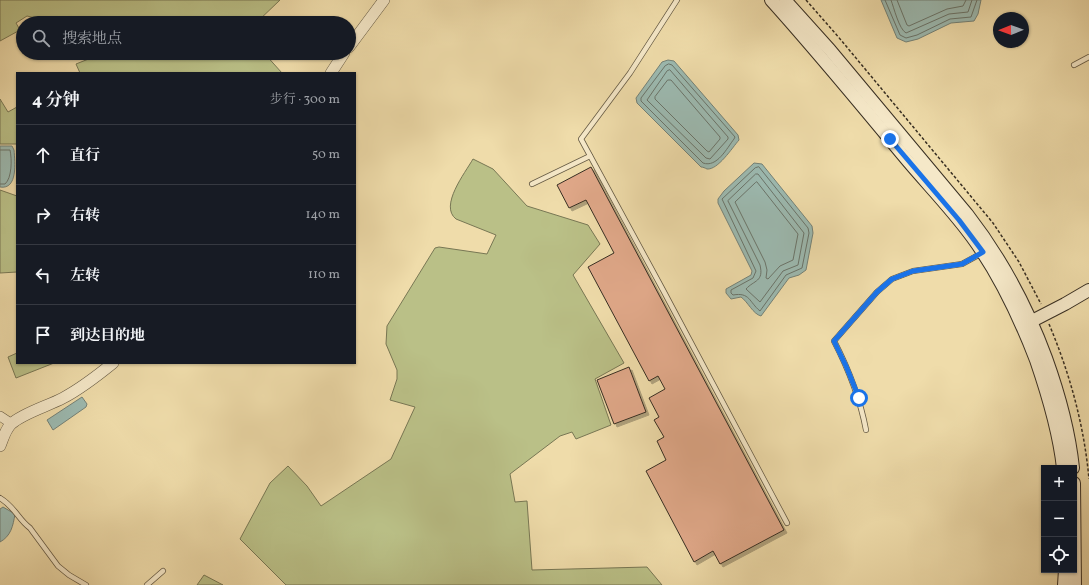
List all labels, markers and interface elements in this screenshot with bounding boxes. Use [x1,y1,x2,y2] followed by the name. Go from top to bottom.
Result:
[993,12,1029,48] north arrow
[16,16,356,60] search box
[30,27,52,49] icon: search
[62,29,122,50] text: 搜索地点
[32,89,80,112] text: 4 分钟
[270,91,340,109] text: 步行 · 300 m
[881,130,899,148] route end
[32,144,54,166] icon: ahead
[70,146,100,167] text: 直行
[312,146,340,164] text: 50 m
[32,204,54,226] icon: right
[70,206,100,227] text: 右转
[306,206,340,224] text: 140 m
[32,264,54,286] icon: left
[70,266,100,287] text: 左转
[308,266,340,284] text: 110 m
[32,324,54,346] icon: arrive
[70,326,145,347] text: 到达目的地
[850,389,868,407] route start
[1041,465,1077,573] map controls
[1041,465,1077,501] button: +
[1041,501,1077,537] button: −
[1041,537,1077,573] button: locate

